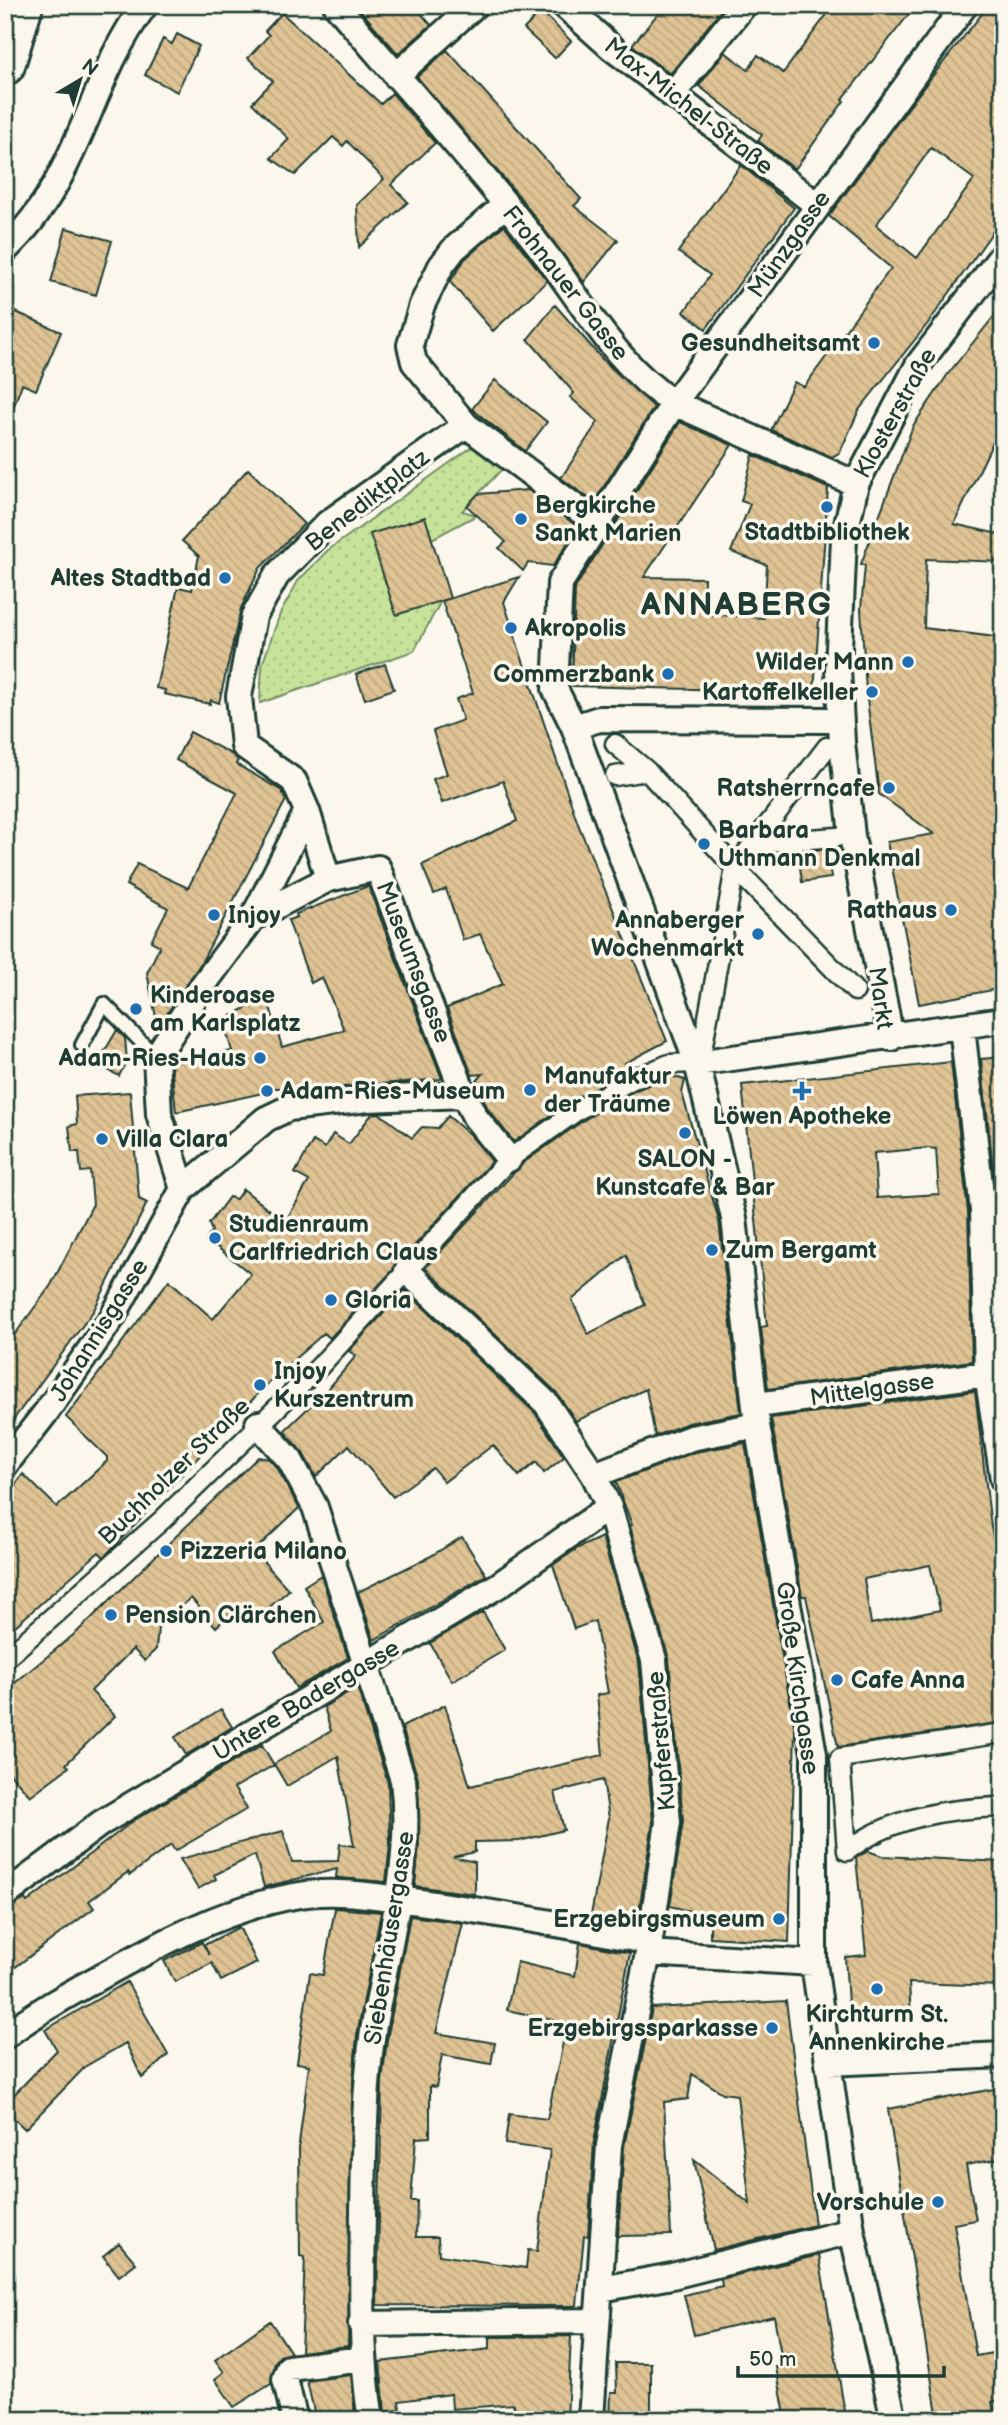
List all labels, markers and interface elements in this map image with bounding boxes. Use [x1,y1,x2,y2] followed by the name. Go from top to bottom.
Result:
[598,31,779,181] street label: Max-Michel-Straße
[46,46,116,116] north arrow
[77,54,102,81] text: N
[742,185,837,304] street label: Münzgasse
[496,200,635,367] street label: Frohnauer Gasse
[681,329,860,358] place label: Gesundheitsamt
[866,335,882,351] marker: Gesundheitsamt
[848,343,943,483] street label: Klosterstraße
[300,443,435,558] street label: Benediktplatz
[535,491,681,548] place label: Bergkirche Sankt Marien
[819,499,835,515] marker: Stadtbibliothek
[513,511,529,527] marker: Bergkirche Sankt Marien
[744,518,910,547] place label: Stadtbibliothek
[50,564,211,593] place label: Altes Stadtbad
[217,570,233,586] marker: Altes Stadtbad
[640,586,833,625] district label: ANNABERG
[524,614,626,643] place label: Akropolis
[503,620,519,636] marker: Akropolis
[756,648,894,677] place label: Wilder Mann
[900,654,916,670] marker: Wilder Mann
[493,660,654,689] place label: Commerzbank
[660,666,676,682] marker: Commerzbank
[702,678,858,707] place label: Kartoffelkeller
[864,684,880,700] marker: Kartoffelkeller
[717,774,875,803] place label: Ratsherrncafe
[881,780,897,796] marker: Ratsherrncafe
[718,816,920,873] place label: Barbara Uthmann Denkmal
[696,836,712,852] marker: Barbara Uthmann Denkmal
[369,877,458,1047] street label: Museumsgasse
[847,896,937,925] place label: Rathaus
[228,901,280,930] place label: Injoy
[943,902,959,918] marker: Rathaus
[591,906,744,963] place label: Annaberger Wochenmarkt
[206,907,222,923] marker: Injoy
[750,926,766,942] marker: Annaberger Wochenmarkt
[862,965,899,1032] street label: Markt
[150,981,301,1038] place label: Kinderoase am Karlsplatz
[128,1001,144,1017] marker: Kinderoase am Karlsplatz
[58,1044,246,1073] place label: Adam-Ries-Haus
[252,1050,268,1066] marker: Adam-Ries-Haus
[544,1062,672,1119] place label: Manufaktur der Träume
[280,1077,505,1106] place label: Adam-Ries-Museum
[522,1082,538,1098] marker: Manufaktur der Träume
[259,1083,275,1099] marker: Adam-Ries-Museum
[794,1083,810,1099] marker: Löwen Apotheke
[713,1102,892,1131] place label: Löwen Apotheke
[116,1125,228,1154] place label: Villa Clara
[677,1125,693,1141] marker: SALON - Kunstcafe & Bar
[94,1131,110,1147] marker: Villa Clara
[595,1145,775,1202] place label: SALON - Kunstcafe & Bar
[229,1210,438,1267] place label: Studienraum Carlfriedrich Claus
[207,1230,223,1246] marker: Studienraum Carlfriedrich Claus
[726,1236,876,1265] place label: Zum Bergamt
[704,1242,720,1258] marker: Zum Bergamt
[44,1254,155,1407] street label: Johannisgasse
[345,1286,412,1315] place label: Gloria
[323,1292,339,1308] marker: Gloria
[274,1357,414,1414] place label: Injoy Kurszentrum
[808,1366,936,1413] street label: Mittelgasse
[252,1377,268,1393] marker: Injoy Kurszentrum
[93,1392,256,1551] street label: Buchholzer Straße
[180,1537,347,1566] place label: Pizzeria Milano
[158,1543,174,1559] marker: Pizzeria Milano
[770,1580,825,1776] street label: Große Kirchgasse
[125,1601,317,1630] place label: Pension Clärchen
[103,1607,119,1623] marker: Pension Clärchen
[208,1633,405,1768] street label: Untere Badergasse
[851,1666,965,1695] place label: Cafe Anna
[641,1670,682,1812] street label: Kupferstraße
[829,1672,845,1688] marker: Cafe Anna
[358,1829,421,2047] street label: Siebenhäusergasse
[553,1905,765,1934] place label: Erzgebirgsmuseum
[771,1911,787,1927] marker: Erzgebirgsmuseum
[869,1981,885,1997] marker: Kirchturm St. Annenkirche
[806,2000,948,2057] place label: Kirchturm St. Annenkirche
[528,2014,758,2043] place label: Erzgebirgssparkasse
[764,2020,780,2036] marker: Erzgebirgssparkasse
[817,2188,924,2217] place label: Vorschule
[930,2194,946,2210] marker: Vorschule
[738,2334,945,2378] scale bar
[749,2347,796,2372] text: 50 m

